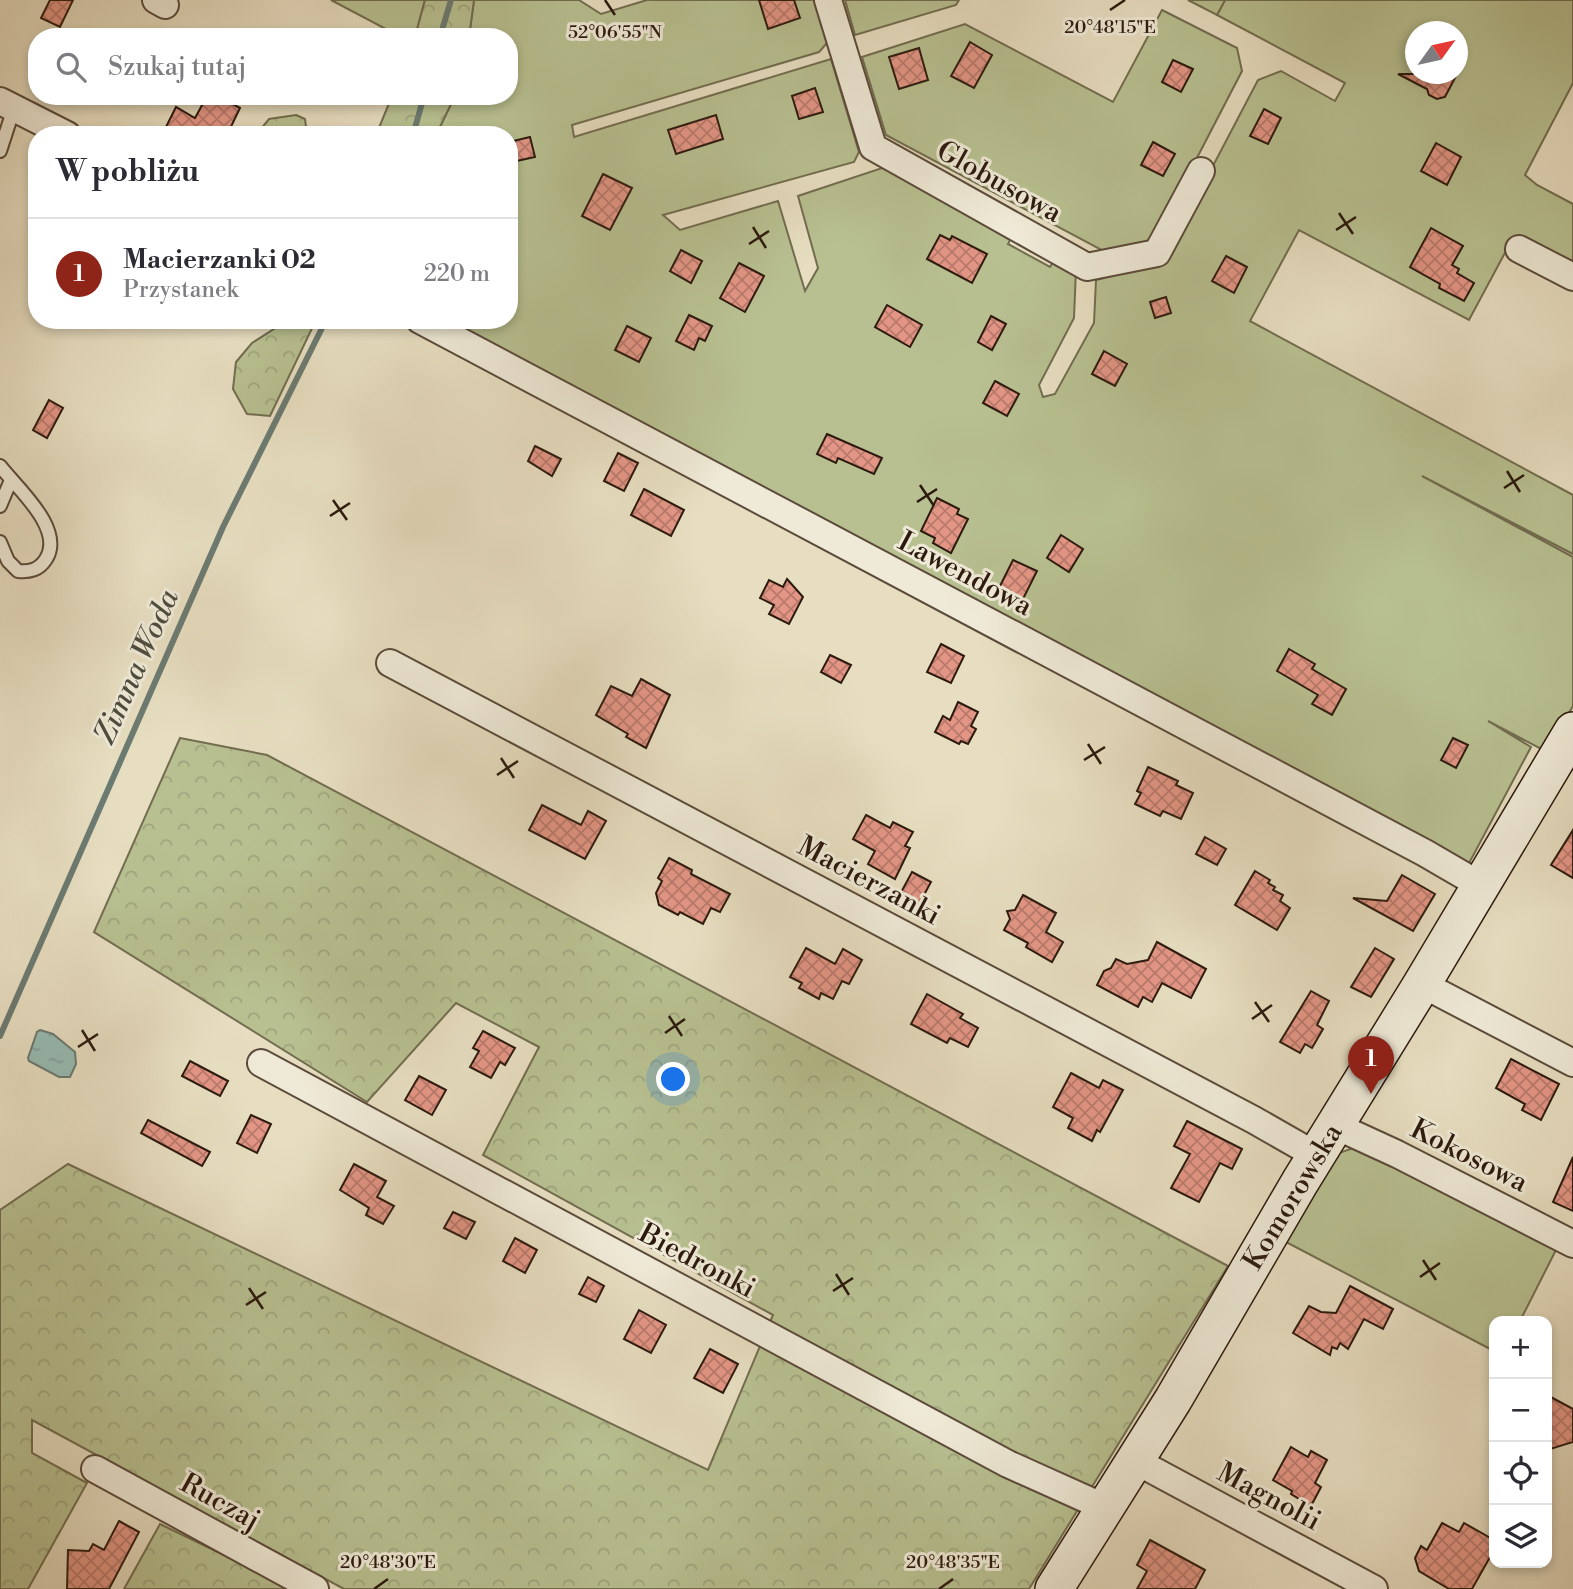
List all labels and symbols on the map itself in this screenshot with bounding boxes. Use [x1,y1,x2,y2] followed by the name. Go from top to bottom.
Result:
[1064,16,1156,39] text: 20°48'15"E
[568,21,663,44] text: 52°06'55"N
[1405,21,1468,84] north arrow
[930,133,1068,231] street label: Globusowa
[892,524,1039,624] street label: Lawendowa
[86,583,188,750] water label: Zimna Woda
[792,829,946,933] street label: Macierzanki
[1348,1036,1394,1094] pin: 1
[656,1062,690,1096] your location
[1404,1112,1534,1201] street label: Kokosowa
[1236,1117,1351,1277] street label: Komorowska
[632,1215,761,1306] street label: Biedronki
[1211,1455,1327,1539] street label: Magnolii
[174,1466,266,1538] street label: Ruczaj
[340,1551,436,1574] text: 20°48'30"E
[906,1551,1000,1574] text: 20°48'35"E

